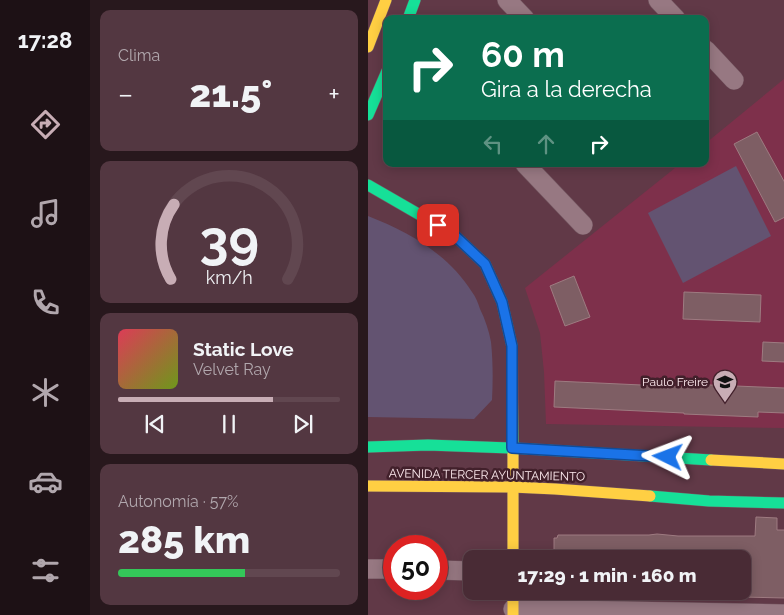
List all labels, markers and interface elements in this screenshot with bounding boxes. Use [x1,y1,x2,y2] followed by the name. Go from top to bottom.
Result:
[18,27,72,53] text: 17:28
[481,34,565,75] text: 60 m
[398,35,463,100] icon: right
[118,46,160,65] text: Clima
[189,71,272,116] text: 21.5°
[481,76,652,102] text: Gira a la derecha
[118,78,133,111] text: −
[328,78,340,111] text: +
[28,107,63,142] icon: directions
[479,130,507,158] icon: left
[532,130,560,158] icon: ahead
[585,130,613,158] icon: right
[28,196,63,231] icon: music
[417,204,459,246] pin
[199,209,259,270] text: 39
[424,211,452,239] icon: arrive
[205,267,253,288] text: km/h
[28,285,63,320] icon: phone
[193,338,294,360] text: Static Love
[193,360,271,379] text: Velvet Ray
[712,369,738,403] school or university icon: Paulo Freire
[28,375,63,410] icon: climate
[642,375,708,389] place label: Paulo Freire
[141,410,169,438] icon: previous
[215,410,243,438] icon: pause
[289,410,317,438] icon: next
[641,430,693,482] position arrow
[28,464,63,499] icon: car
[389,466,585,484] street label: AVENIDA TERCER AYUNTAMIENTO
[118,492,238,511] text: Autonomía · 57%
[118,517,250,562] text: 285 km
[383,535,448,600] speed limit sign: 50
[28,553,63,588] icon: filters
[517,564,697,586] text: 17:29 · 1 min · 160 m

